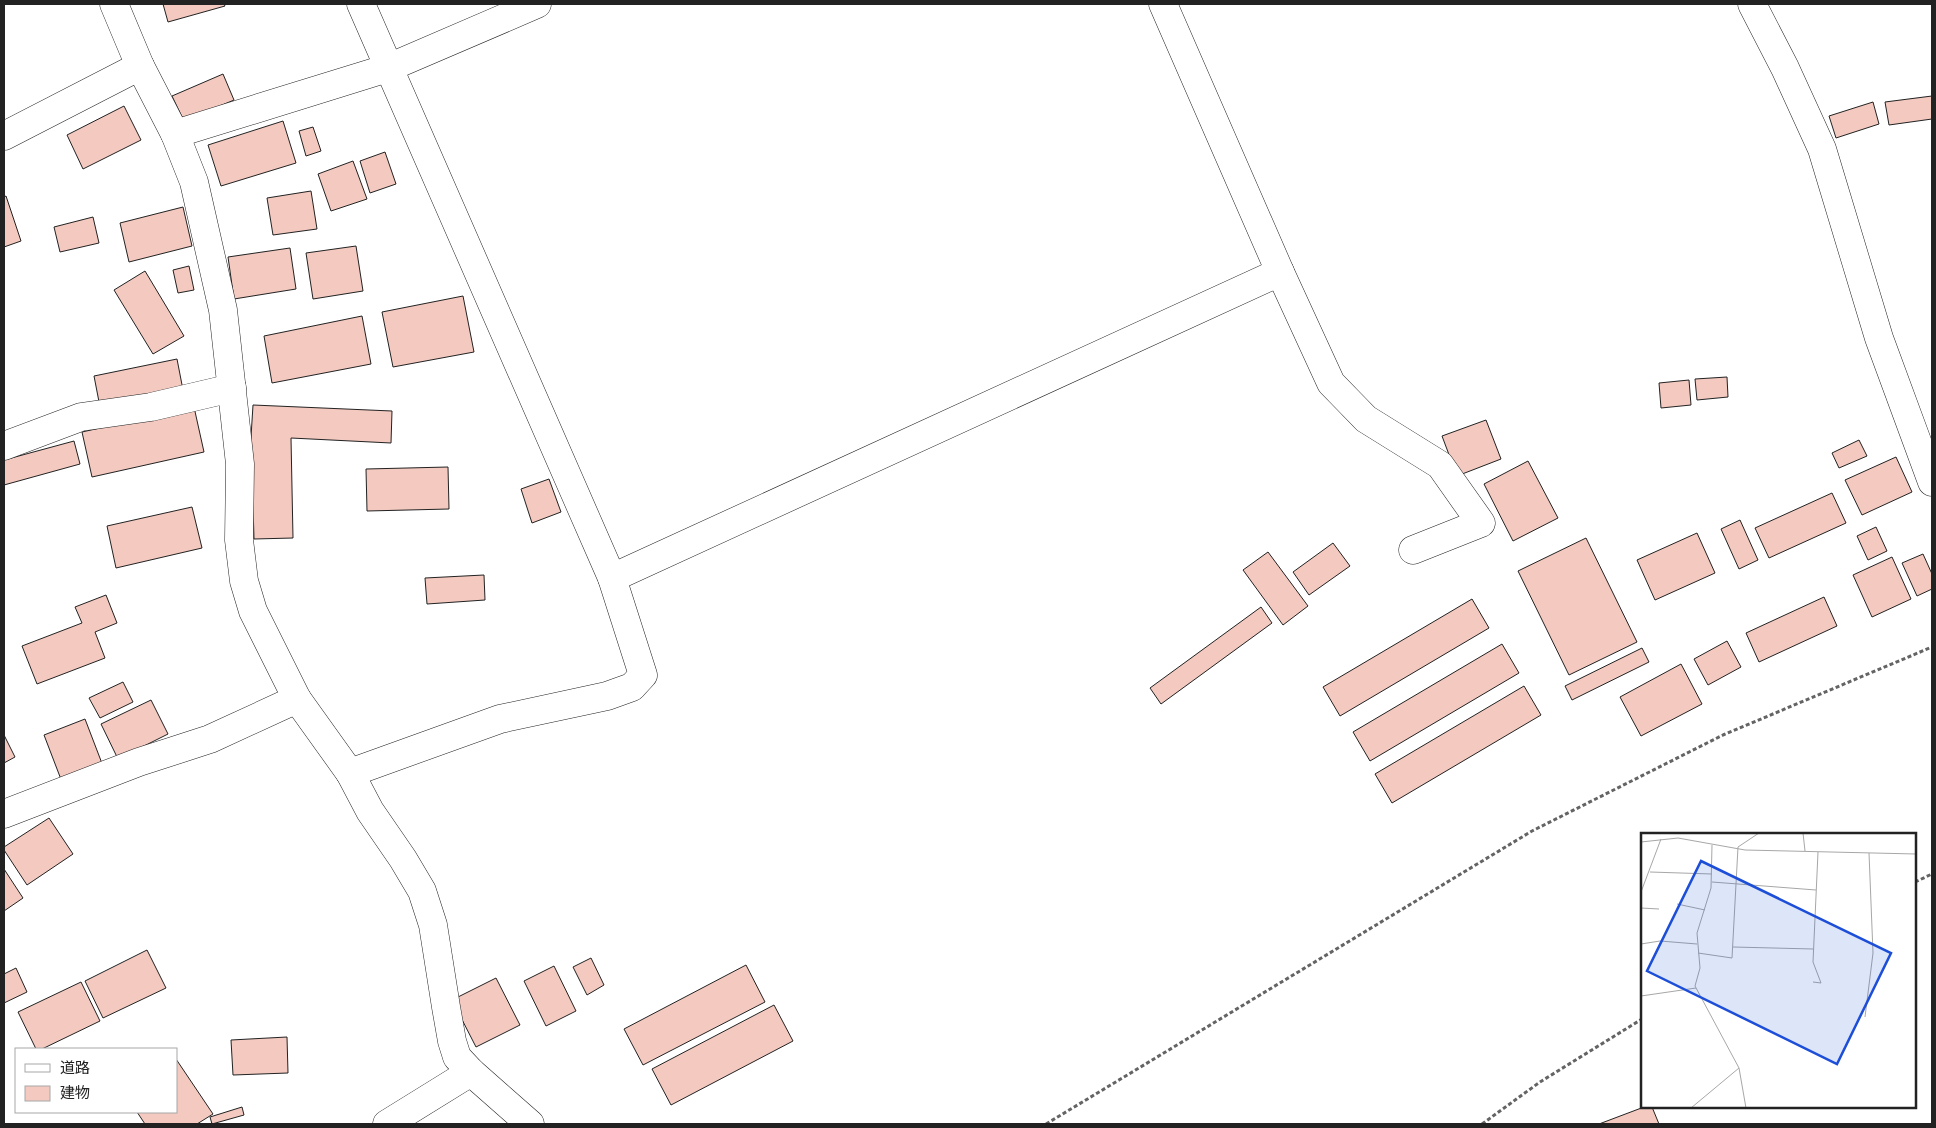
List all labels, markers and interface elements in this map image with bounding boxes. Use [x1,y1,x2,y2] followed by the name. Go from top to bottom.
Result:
[1641,833,1916,1108] inset map
[15,1048,178,1113] legend
[60,1057,90,1078] text: 道路
[60,1082,90,1103] text: 建物

